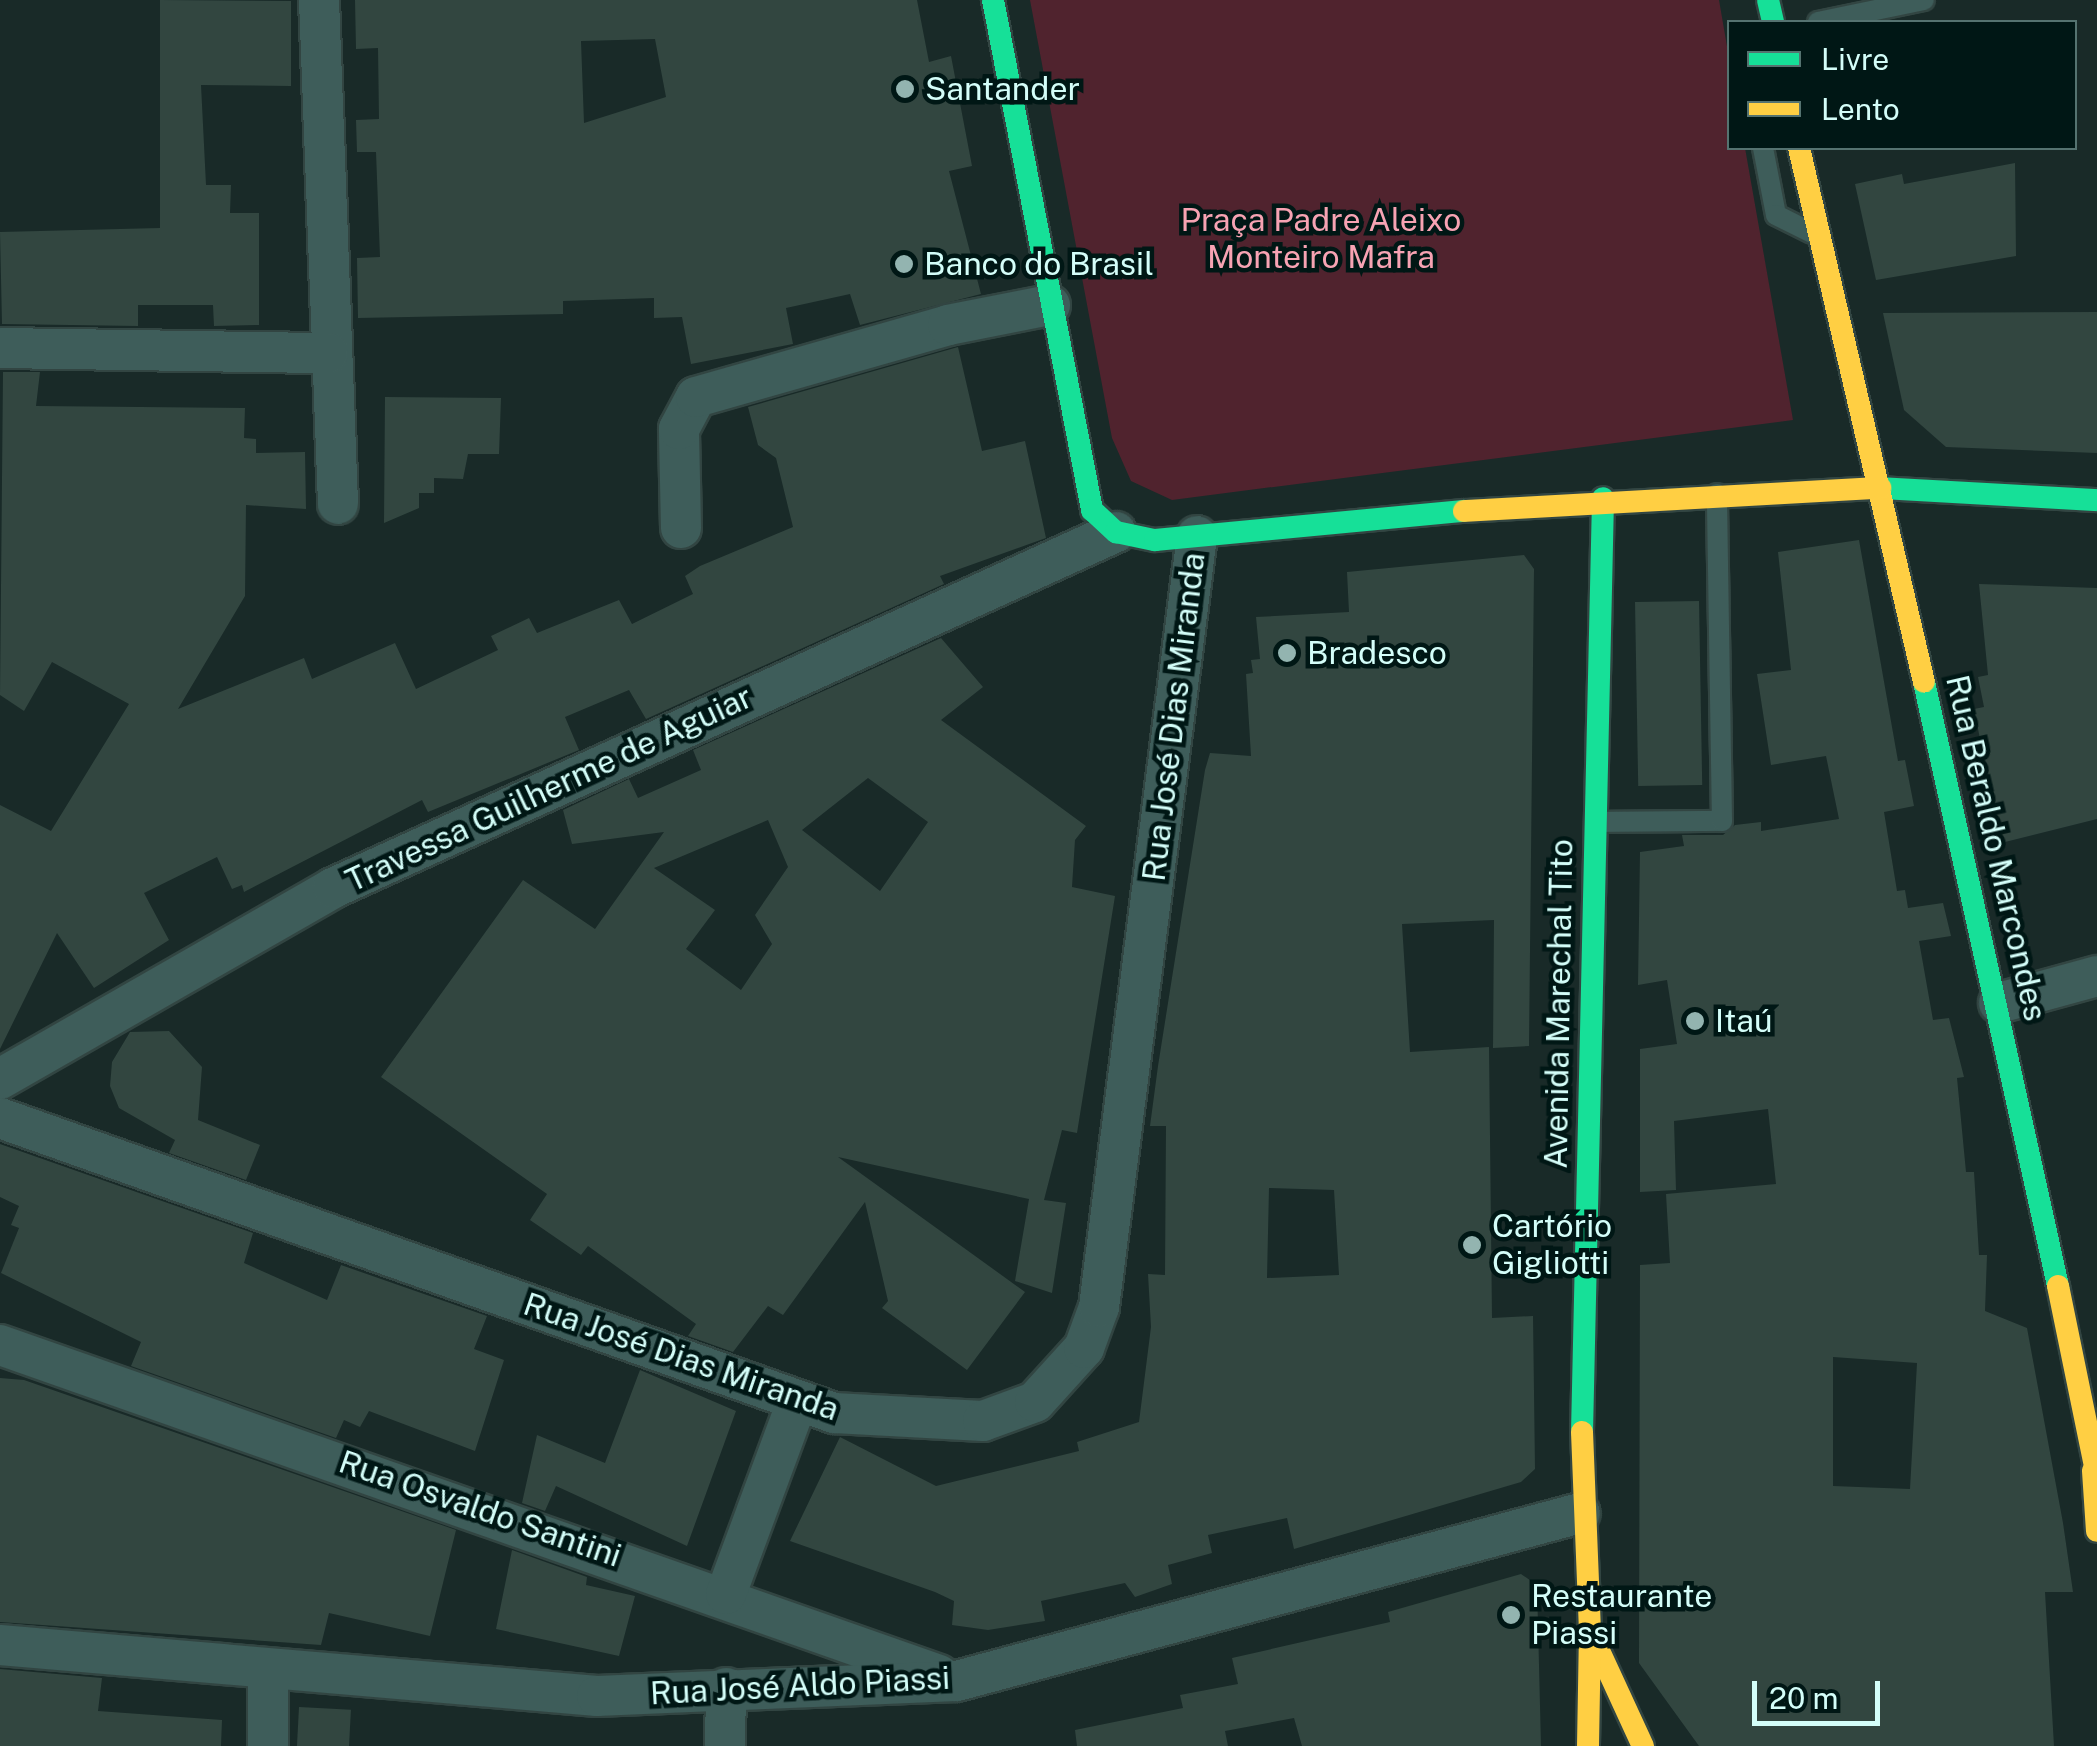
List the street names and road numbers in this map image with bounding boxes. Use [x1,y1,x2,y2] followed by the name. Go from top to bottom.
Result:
[1135,550,1213,884] street label: Rua José Dias Miranda
[1937,671,2055,1025] street label: Rua Beraldo Marcondes
[339,678,759,900] street label: Travessa Guilherme de Aguiar
[1537,839,1581,1169] street label: Avenida Marechal Tito
[518,1285,844,1429] street label: Rua José Dias Miranda
[334,1443,626,1575] street label: Rua Osvaldo Santini
[649,1659,951,1713] street label: Rua José Aldo Piassi

